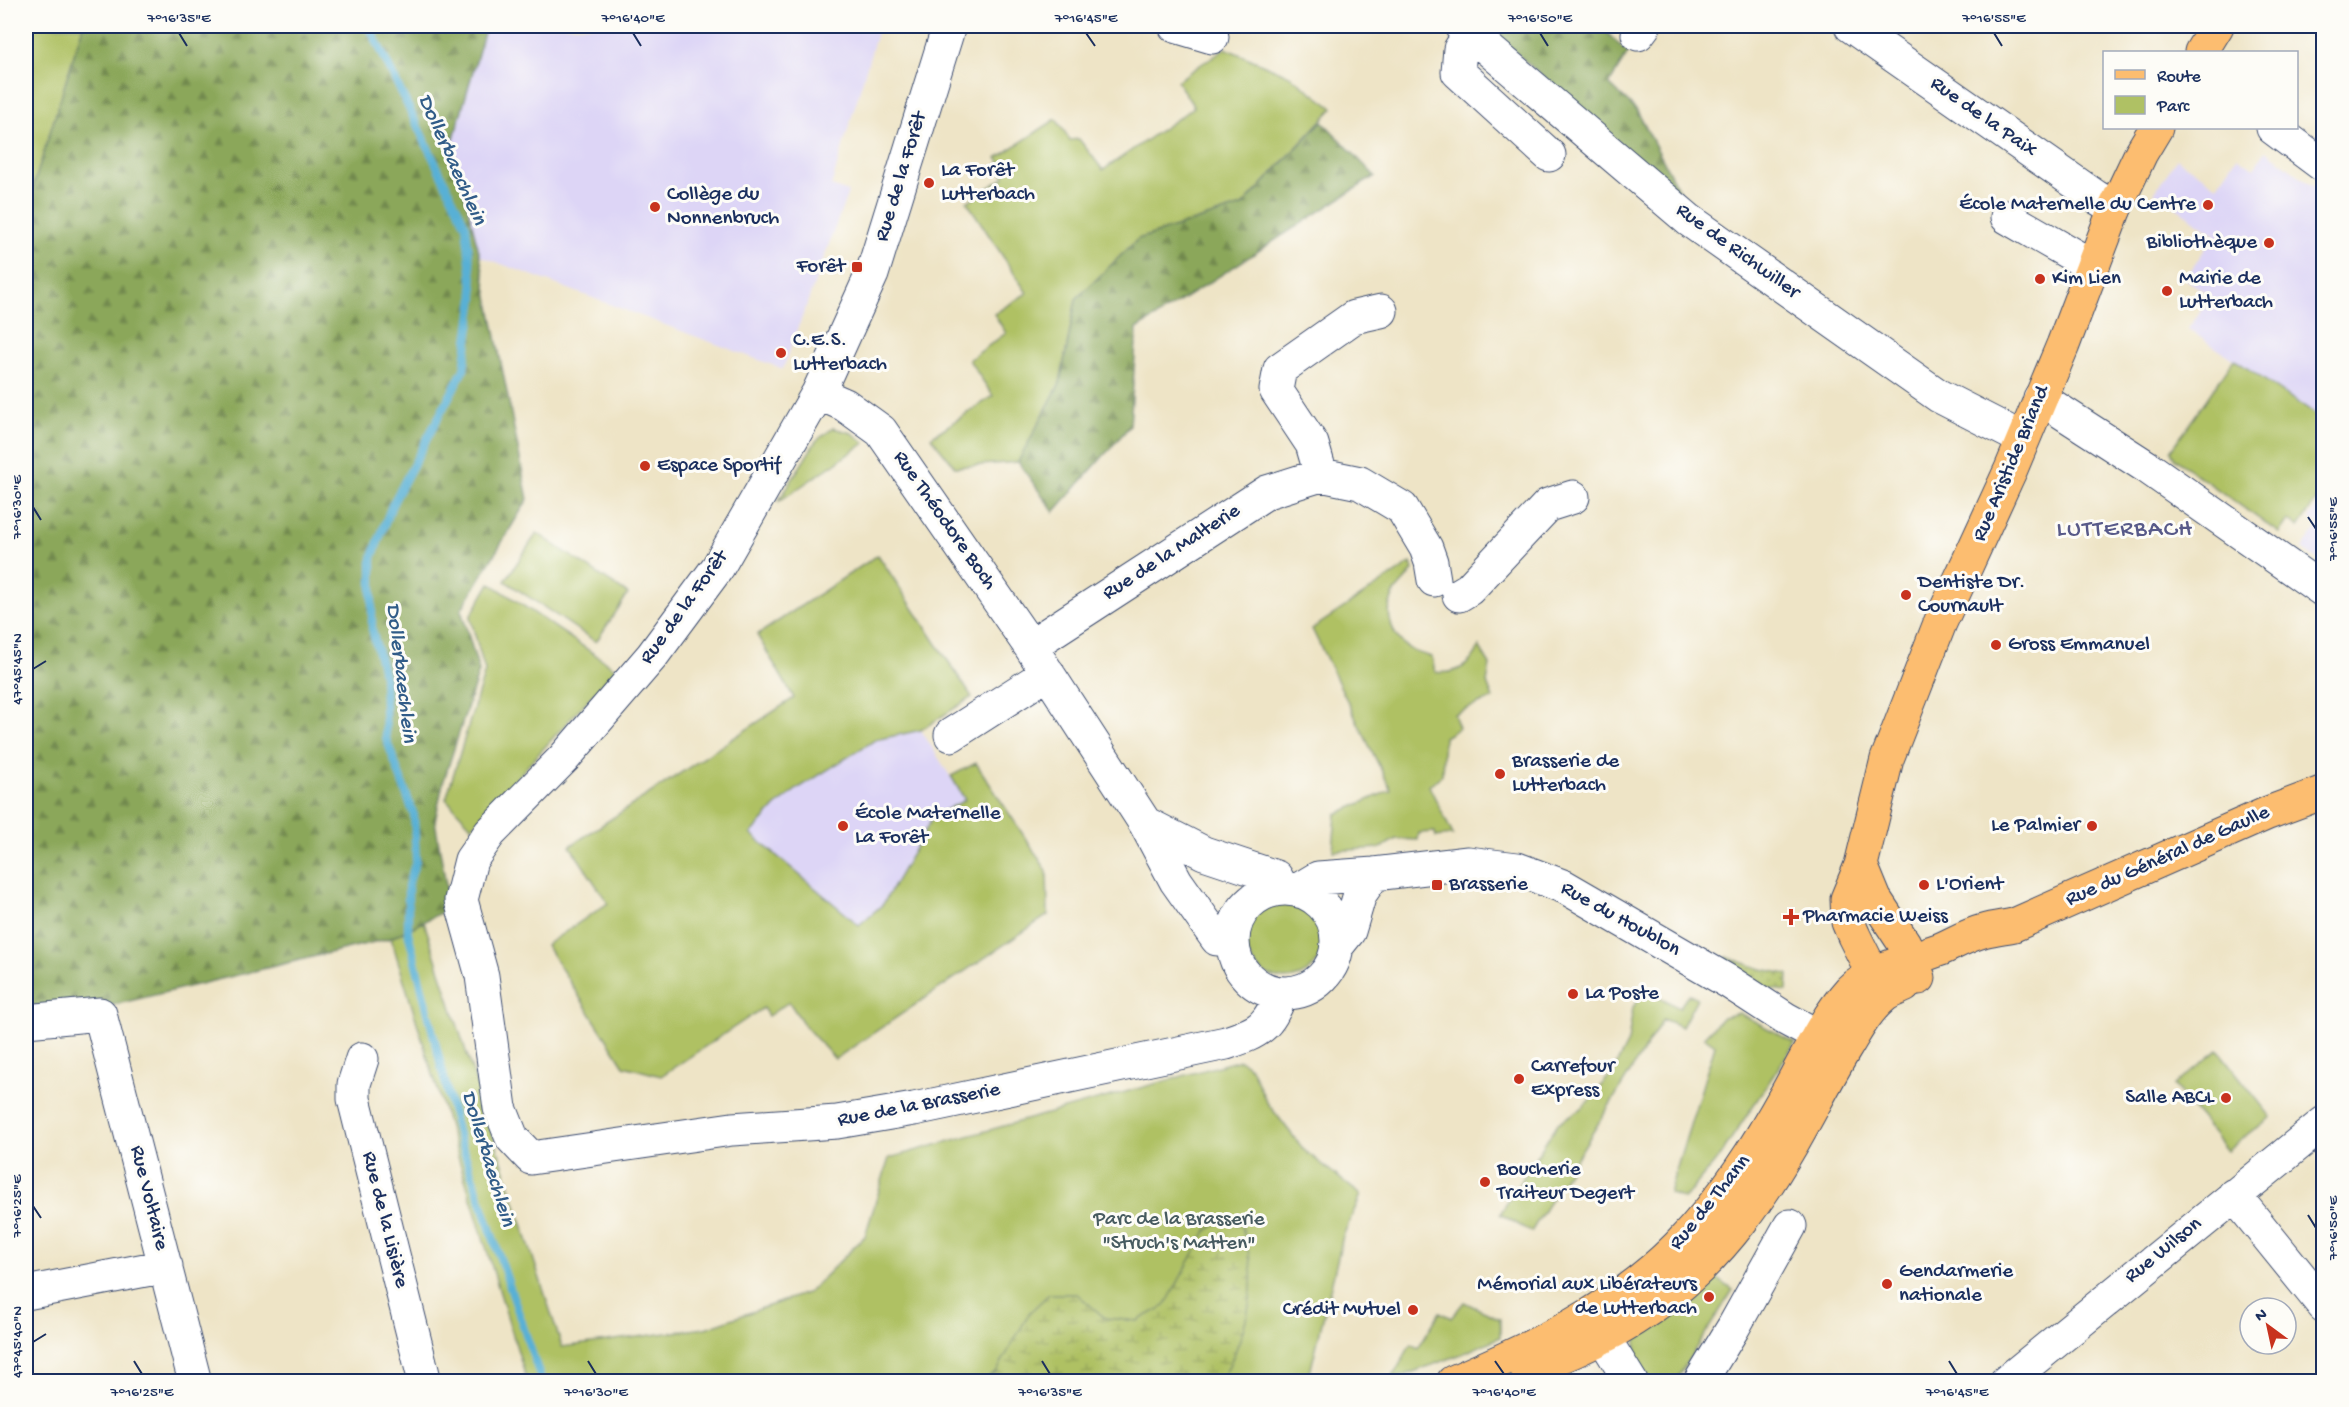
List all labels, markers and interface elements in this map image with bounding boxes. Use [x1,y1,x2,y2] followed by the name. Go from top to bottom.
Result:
[146,10,211,28] text: 7°16'35"E
[600,10,665,28] text: 7°16'40"E
[1054,10,1118,28] text: 7°16'45"E
[1507,10,1573,28] text: 7°16'50"E
[1961,10,2026,28] text: 7°16'55"E
[2103,51,2298,129] legend
[2157,67,2202,88] text: Route
[1925,72,2041,164] street label: Rue de la Paix
[411,91,492,230] water label: Dollerbaechlein
[2156,97,2190,118] text: Parc
[870,107,934,245] street label: Rue de la Forêt
[941,159,1035,208] place label: La Forêt Lutterbach
[922,176,936,190] marker: La Forêt Lutterbach
[667,183,779,232] place label: Collège du Nonnenbruch
[1959,193,2197,218] place label: École Maternelle du Centre
[2201,198,2215,212] marker: École Maternelle du Centre
[1670,199,1805,306] street label: Rue de Richwiller
[648,200,662,214] marker: Collège du Nonnenbruch
[2146,231,2258,256] place label: Bibliothèque
[2262,236,2276,250] marker: Bibliothèque
[795,255,847,280] place label: Forêt
[850,260,864,274] marker: Forêt
[2052,267,2121,292] place label: Kim Lien
[2179,267,2273,316] place label: Mairie de Lutterbach
[2033,272,2047,286] marker: Kim Lien
[2160,284,2174,298] marker: Mairie de Lutterbach
[793,329,887,378] place label: C.E.S. Lutterbach
[774,346,788,360] marker: C.E.S. Lutterbach
[1968,381,2057,546] street label: Rue Aristide Briand
[887,447,1001,595] street label: Rue Théodore Boch
[657,454,782,479] place label: Espace Sportif
[638,459,652,473] marker: Espace Sportif
[9,474,27,540] text: 7°16'30"E
[2325,497,2343,562] text: 7°16'55"E
[1098,499,1247,607] street label: Rue de la Malterie
[2057,516,2193,545] district label: LUTTERBACH
[635,544,736,670] street label: Rue de la Forêt
[1916,571,2025,620] place label: Dentiste Dr. Cournault
[1899,588,1913,602] marker: Dentiste Dr. Cournault
[379,602,422,745] water label: Dollerbaechlein
[9,633,27,705] text: 47°45'45"N
[2008,633,2150,658] place label: Gross Emmanuel
[1989,638,2003,652] marker: Gross Emmanuel
[1511,750,1620,799] place label: Brasserie de Lutterbach
[1493,767,1507,781] marker: Brasserie de Lutterbach
[2062,800,2275,913] street label: Rue du Général de Gaulle
[855,802,1002,851] place label: École Maternelle La Forêt
[1991,814,2082,839] place label: Le Palmier
[836,819,850,833] marker: École Maternelle La Forêt
[2085,819,2099,833] marker: Le Palmier
[1448,873,1529,898] place label: Brasserie
[1936,873,2005,898] place label: L'Orient
[1556,877,1684,963] street label: Rue du Houblon
[1430,878,1444,892] marker: Brasserie
[1917,878,1931,892] marker: L'Orient
[1802,905,1949,930] place label: Pharmacie Weiss
[1784,910,1798,924] marker: Pharmacie Weiss
[1585,982,1660,1007] place label: La Poste
[1566,987,1580,1001] marker: La Poste
[1531,1055,1616,1104] place label: Carrefour Express
[1512,1072,1526,1086] marker: Carrefour Express
[836,1078,1004,1134] street label: Rue de la Brasserie
[2125,1086,2215,1111] place label: Salle ABCL
[454,1088,520,1230] water label: Dollerbaechlein
[2219,1091,2233,1105] marker: Salle ABCL
[123,1143,173,1254] street label: Rue Voltaire
[355,1149,413,1292] street label: Rue de la Lisière
[1665,1150,1757,1256] street label: Rue de Thann
[1496,1158,1636,1207] place label: Boucherie Traiteur Degert
[9,1174,27,1238] text: 7°16'25"E
[1478,1175,1492,1189] marker: Boucherie Traiteur Degert
[2325,1195,2343,1261] text: 7°16'50"E
[1092,1208,1266,1257] park label: Parc de la Brasserie "Struch's Matten"
[2120,1212,2208,1290] street label: Rue Wilson
[1899,1260,2014,1309] place label: Gendarmerie nationale
[1477,1273,1698,1322] place label: Mémorial aux Libérateurs de Lutterbach
[1880,1277,1894,1291] marker: Gendarmerie nationale
[1702,1290,1716,1304] marker: Mémorial aux Libérateurs de Lutterbach
[2238,1296,2298,1356] north arrow
[1283,1298,1401,1323] place label: Crédit Mutuel
[1406,1303,1420,1317] marker: Crédit Mutuel
[2252,1305,2272,1327] text: N
[9,1306,27,1378] text: 47°45'40"N
[110,1384,174,1402] text: 7°16'25"E
[563,1384,629,1402] text: 7°16'30"E
[1017,1384,1082,1402] text: 7°16'35"E
[1471,1384,1536,1402] text: 7°16'40"E
[1925,1384,1989,1402] text: 7°16'45"E

